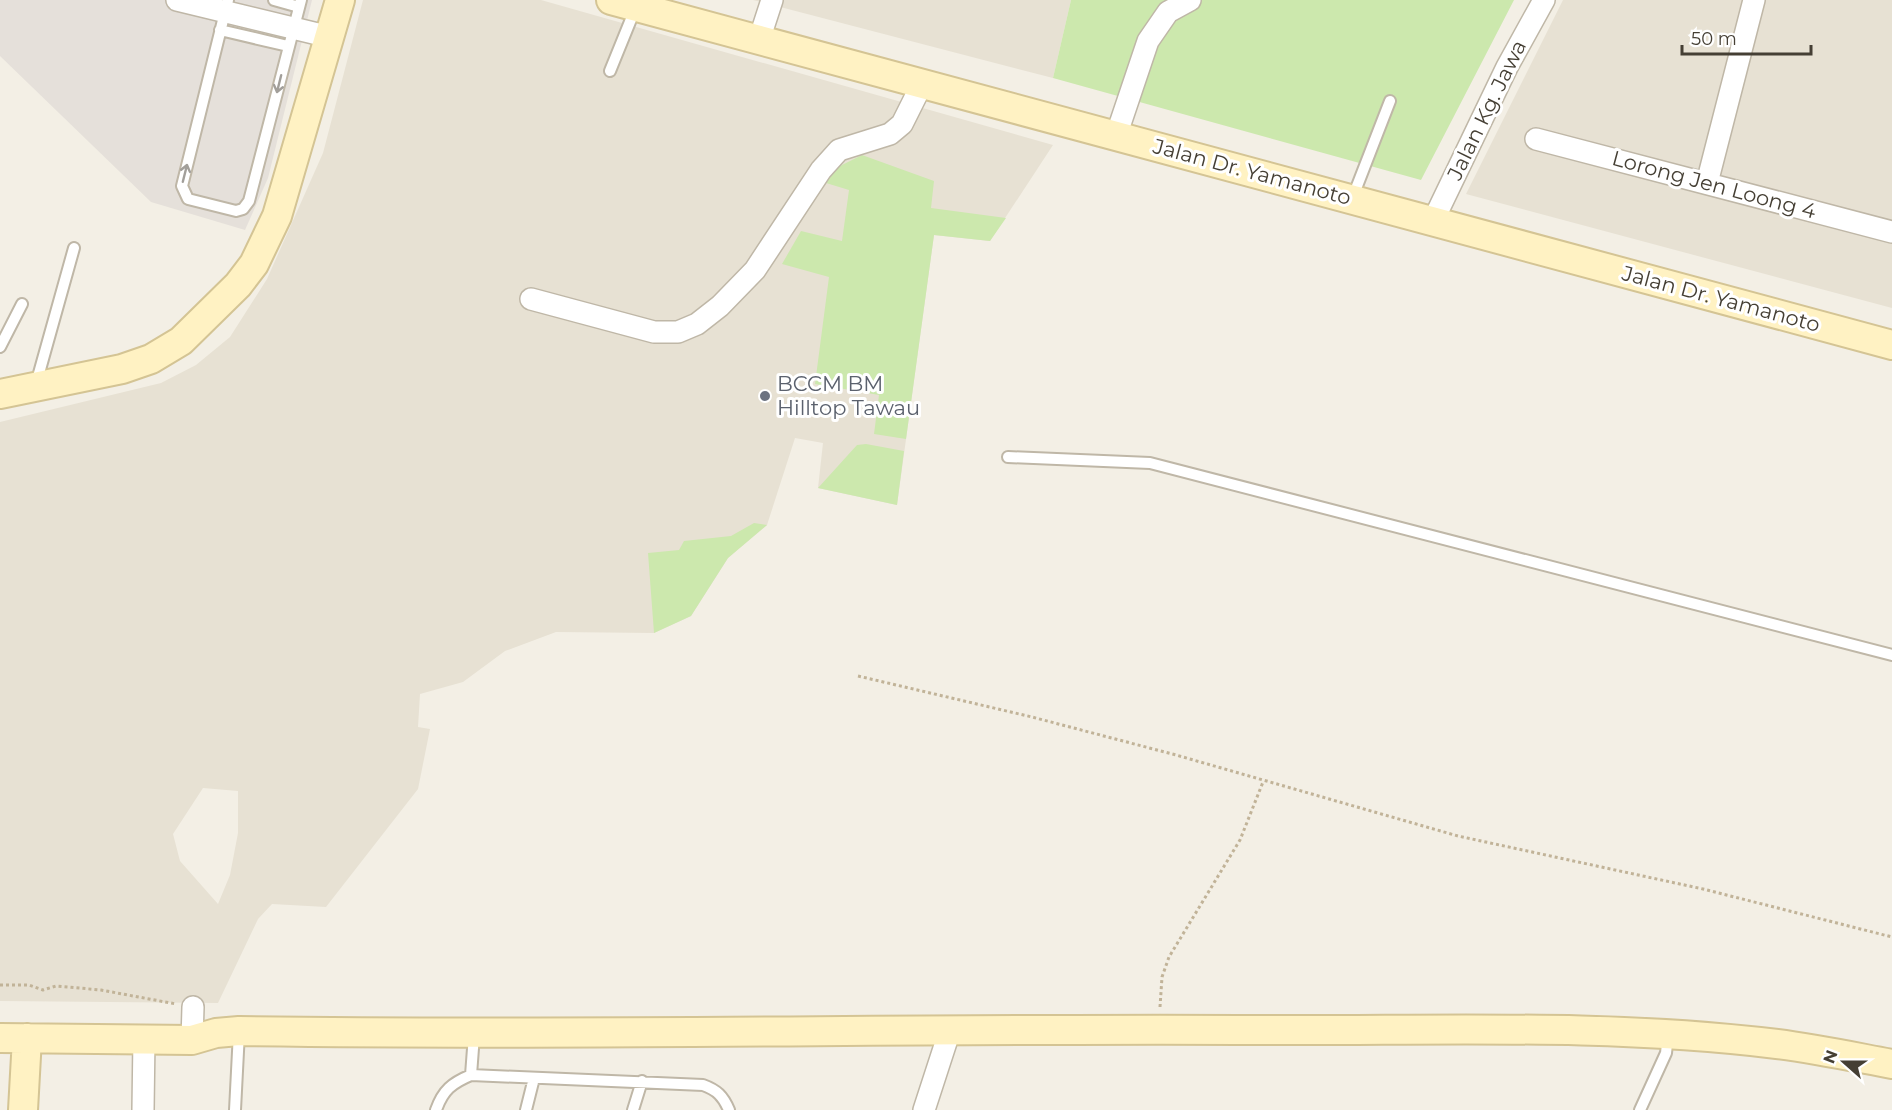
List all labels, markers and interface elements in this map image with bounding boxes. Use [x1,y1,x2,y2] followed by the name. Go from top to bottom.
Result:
[1682,18,1811,56] scale bar
[1691,28,1737,50] text: 50 m
[1441,36,1531,185] street label: Jalan Kg. Jawa
[272,74,284,93] one-way arrow
[1149,133,1354,210] street label: Jalan Dr. Yamanoto
[1609,145,1819,224] street label: Lorong Jen Loong 4
[180,164,191,183] one-way arrow
[1618,260,1823,337] street label: Jalan Dr. Yamanoto
[777,371,920,420] place label: BCCM BM Hilltop Tawau
[758,389,772,403] marker: BCCM BM Hilltop Tawau
[1814,1032,1874,1092] north arrow
[1819,1047,1842,1066] text: N

